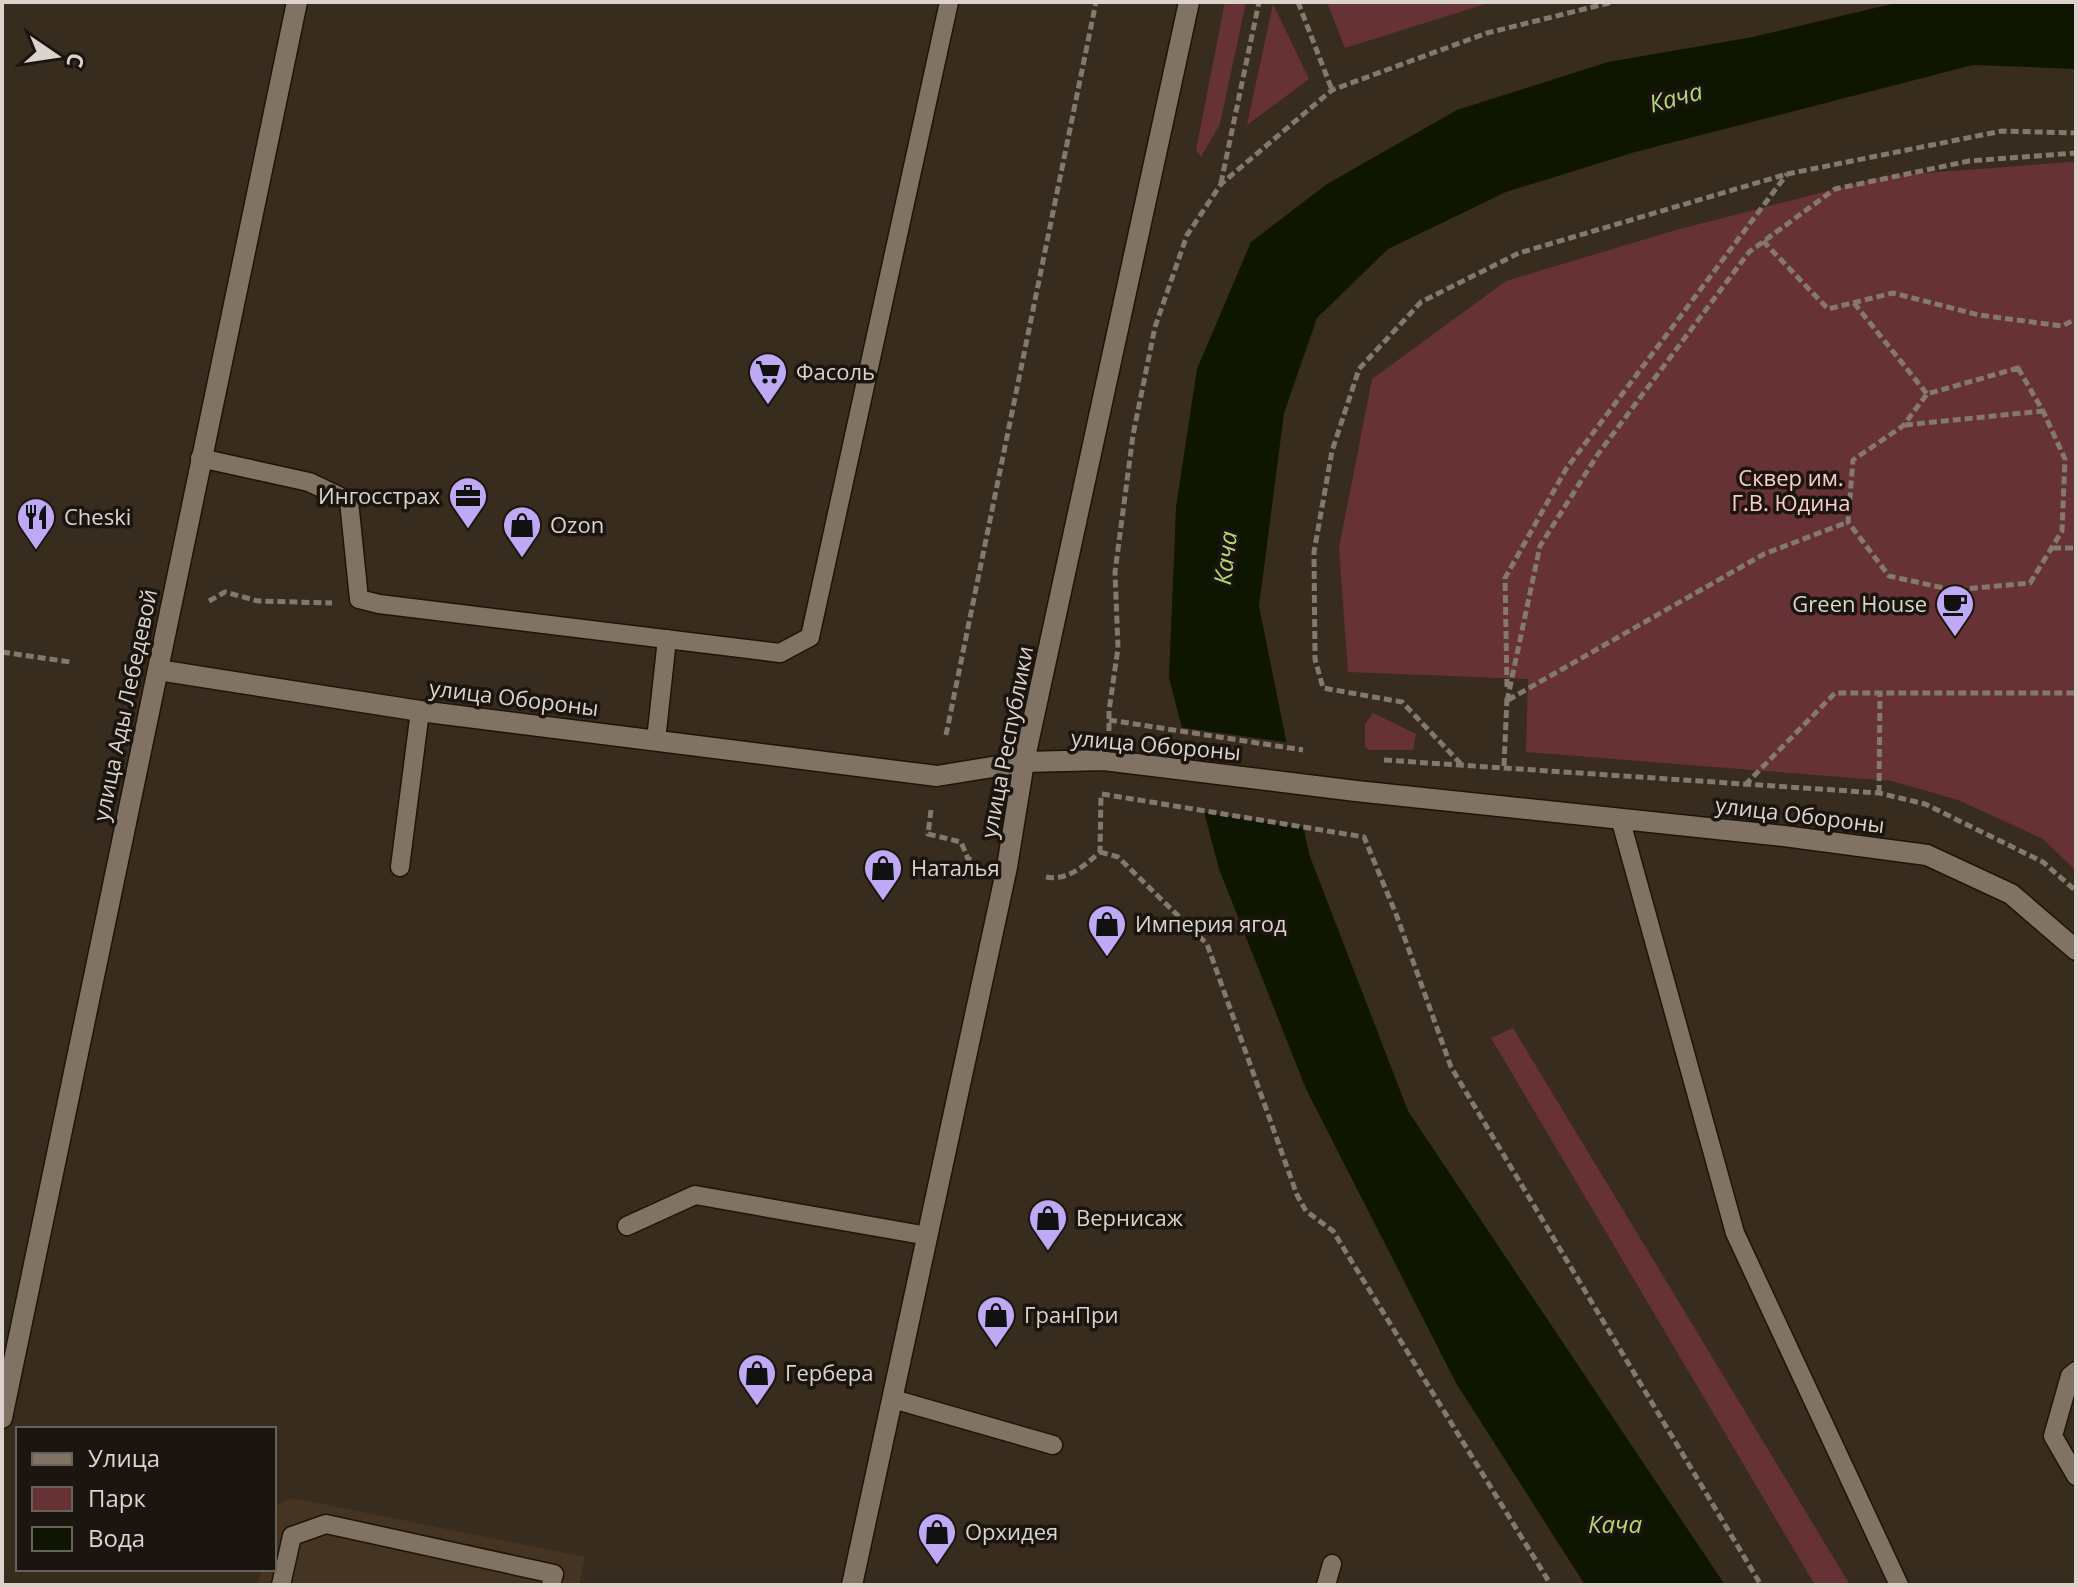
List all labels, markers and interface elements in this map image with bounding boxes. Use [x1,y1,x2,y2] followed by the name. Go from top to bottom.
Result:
[16,16,96,96] north arrow
[60,51,93,71] text: С
[1645,74,1706,119] water label: Кача
[747,351,789,406] supermarket icon: Фасоль
[796,356,875,386] place label: Фасоль
[1732,462,1850,517] park label: Сквер им. Г.В. Юдина
[447,475,489,530] office icon: Ингосстрах
[318,480,440,510] place label: Ингосстрах
[15,496,57,551] restaurant icon: Cheski
[64,501,131,531] place label: Cheski
[501,504,543,559] shop icon: Ozon
[550,509,604,539] place label: Ozon
[1205,529,1244,587] water label: Кача
[1934,583,1976,638] cafe icon: Green House
[85,586,163,824] street label: улица Ады Лебедевой
[1792,588,1927,618] place label: Green House
[973,643,1039,840] street label: улица Республики
[428,672,600,722] street label: улица Обороны
[1070,722,1242,766] street label: улица Обороны
[1714,789,1886,839] street label: улица Обороны
[862,847,904,902] shop icon: Наталья
[911,852,1000,882] place label: Наталья
[1086,903,1128,958] shop icon: Империя ягод
[1135,908,1287,938] place label: Империя ягод
[1027,1197,1069,1252] shop icon: Вернисаж
[1076,1202,1184,1232] place label: Вернисаж
[975,1294,1017,1349] shop icon: ГранПри
[1024,1299,1119,1329] place label: ГранПри
[736,1352,778,1407] shop icon: Гербера
[785,1357,873,1387] place label: Гербера
[16,1427,276,1571] legend
[88,1441,160,1474] text: Улица
[88,1481,146,1514] text: Парк
[1588,1507,1642,1540] water label: Кача
[916,1511,958,1566] shop icon: Орхидея
[965,1516,1058,1546] place label: Орхидея
[88,1521,145,1554] text: Вода

